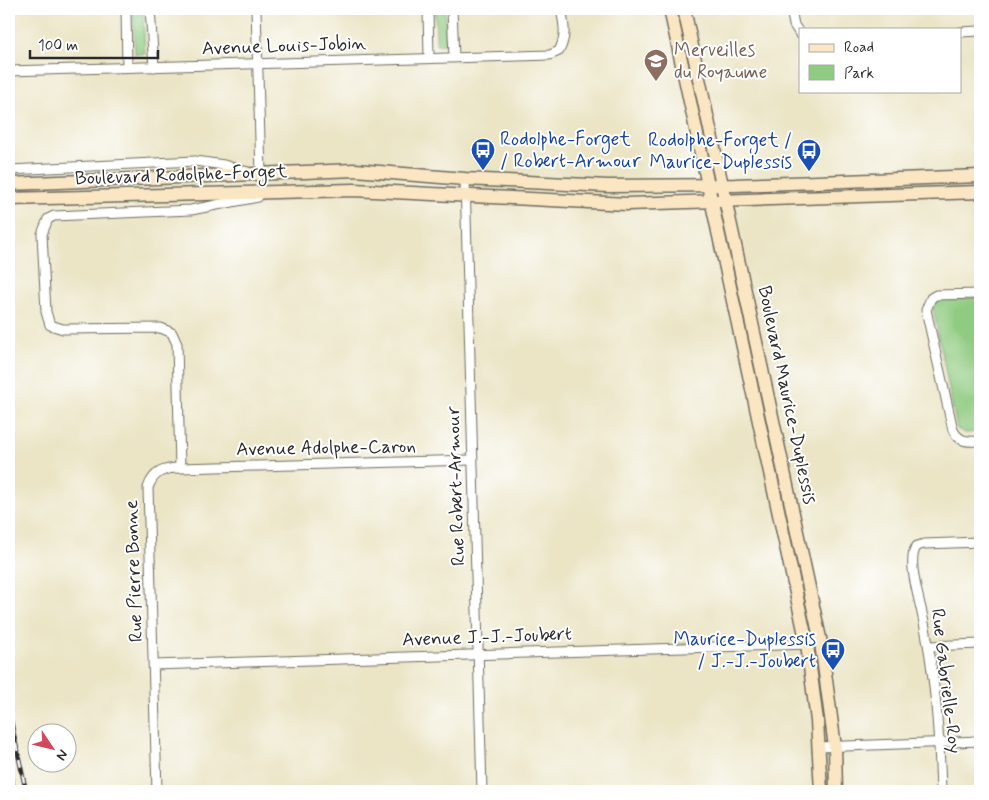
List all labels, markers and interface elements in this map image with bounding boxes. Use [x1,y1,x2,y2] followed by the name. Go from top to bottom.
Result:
[30,28,158,60] scale bar
[799,28,962,92] legend
[201,31,367,61] street label: Avenue Louis-Jobin
[38,36,78,56] text: 100 m
[674,38,767,85] place label: Merveilles du Royaume
[844,38,874,58] text: Road
[643,48,669,82] school or university icon: Merveilles du Royaume
[844,64,874,84] text: Park
[500,127,641,174] place label: Rodolphe-Forget / Robert-Armour
[648,128,792,175] place label: Rodolphe-Forget / Maurice-Duplessis
[470,137,496,171] bus stop icon: Rodolphe-Forget / Robert-Armour
[796,138,822,172] bus stop icon: Rodolphe-Forget / Maurice-Duplessis
[74,159,288,193] street label: Boulevard Rodolphe-Forget
[752,283,822,507] street label: Boulevard Maurice-Duplessis
[441,406,471,566] street label: Rue Robert-Armour
[236,434,416,462] street label: Avenue Adolphe-Caron
[119,499,149,643] street label: Rue Pierre Bonne
[925,607,967,755] street label: Rue Gabrielle-Roy
[402,622,572,652] street label: Avenue J.-J.-Joubert
[673,627,816,674] place label: Maurice-Duplessis / J.-J.-Joubert
[820,637,846,671] bus stop icon: Maurice-Duplessis / J.-J.-Joubert
[28,722,78,772] north arrow
[52,746,72,764] text: N

